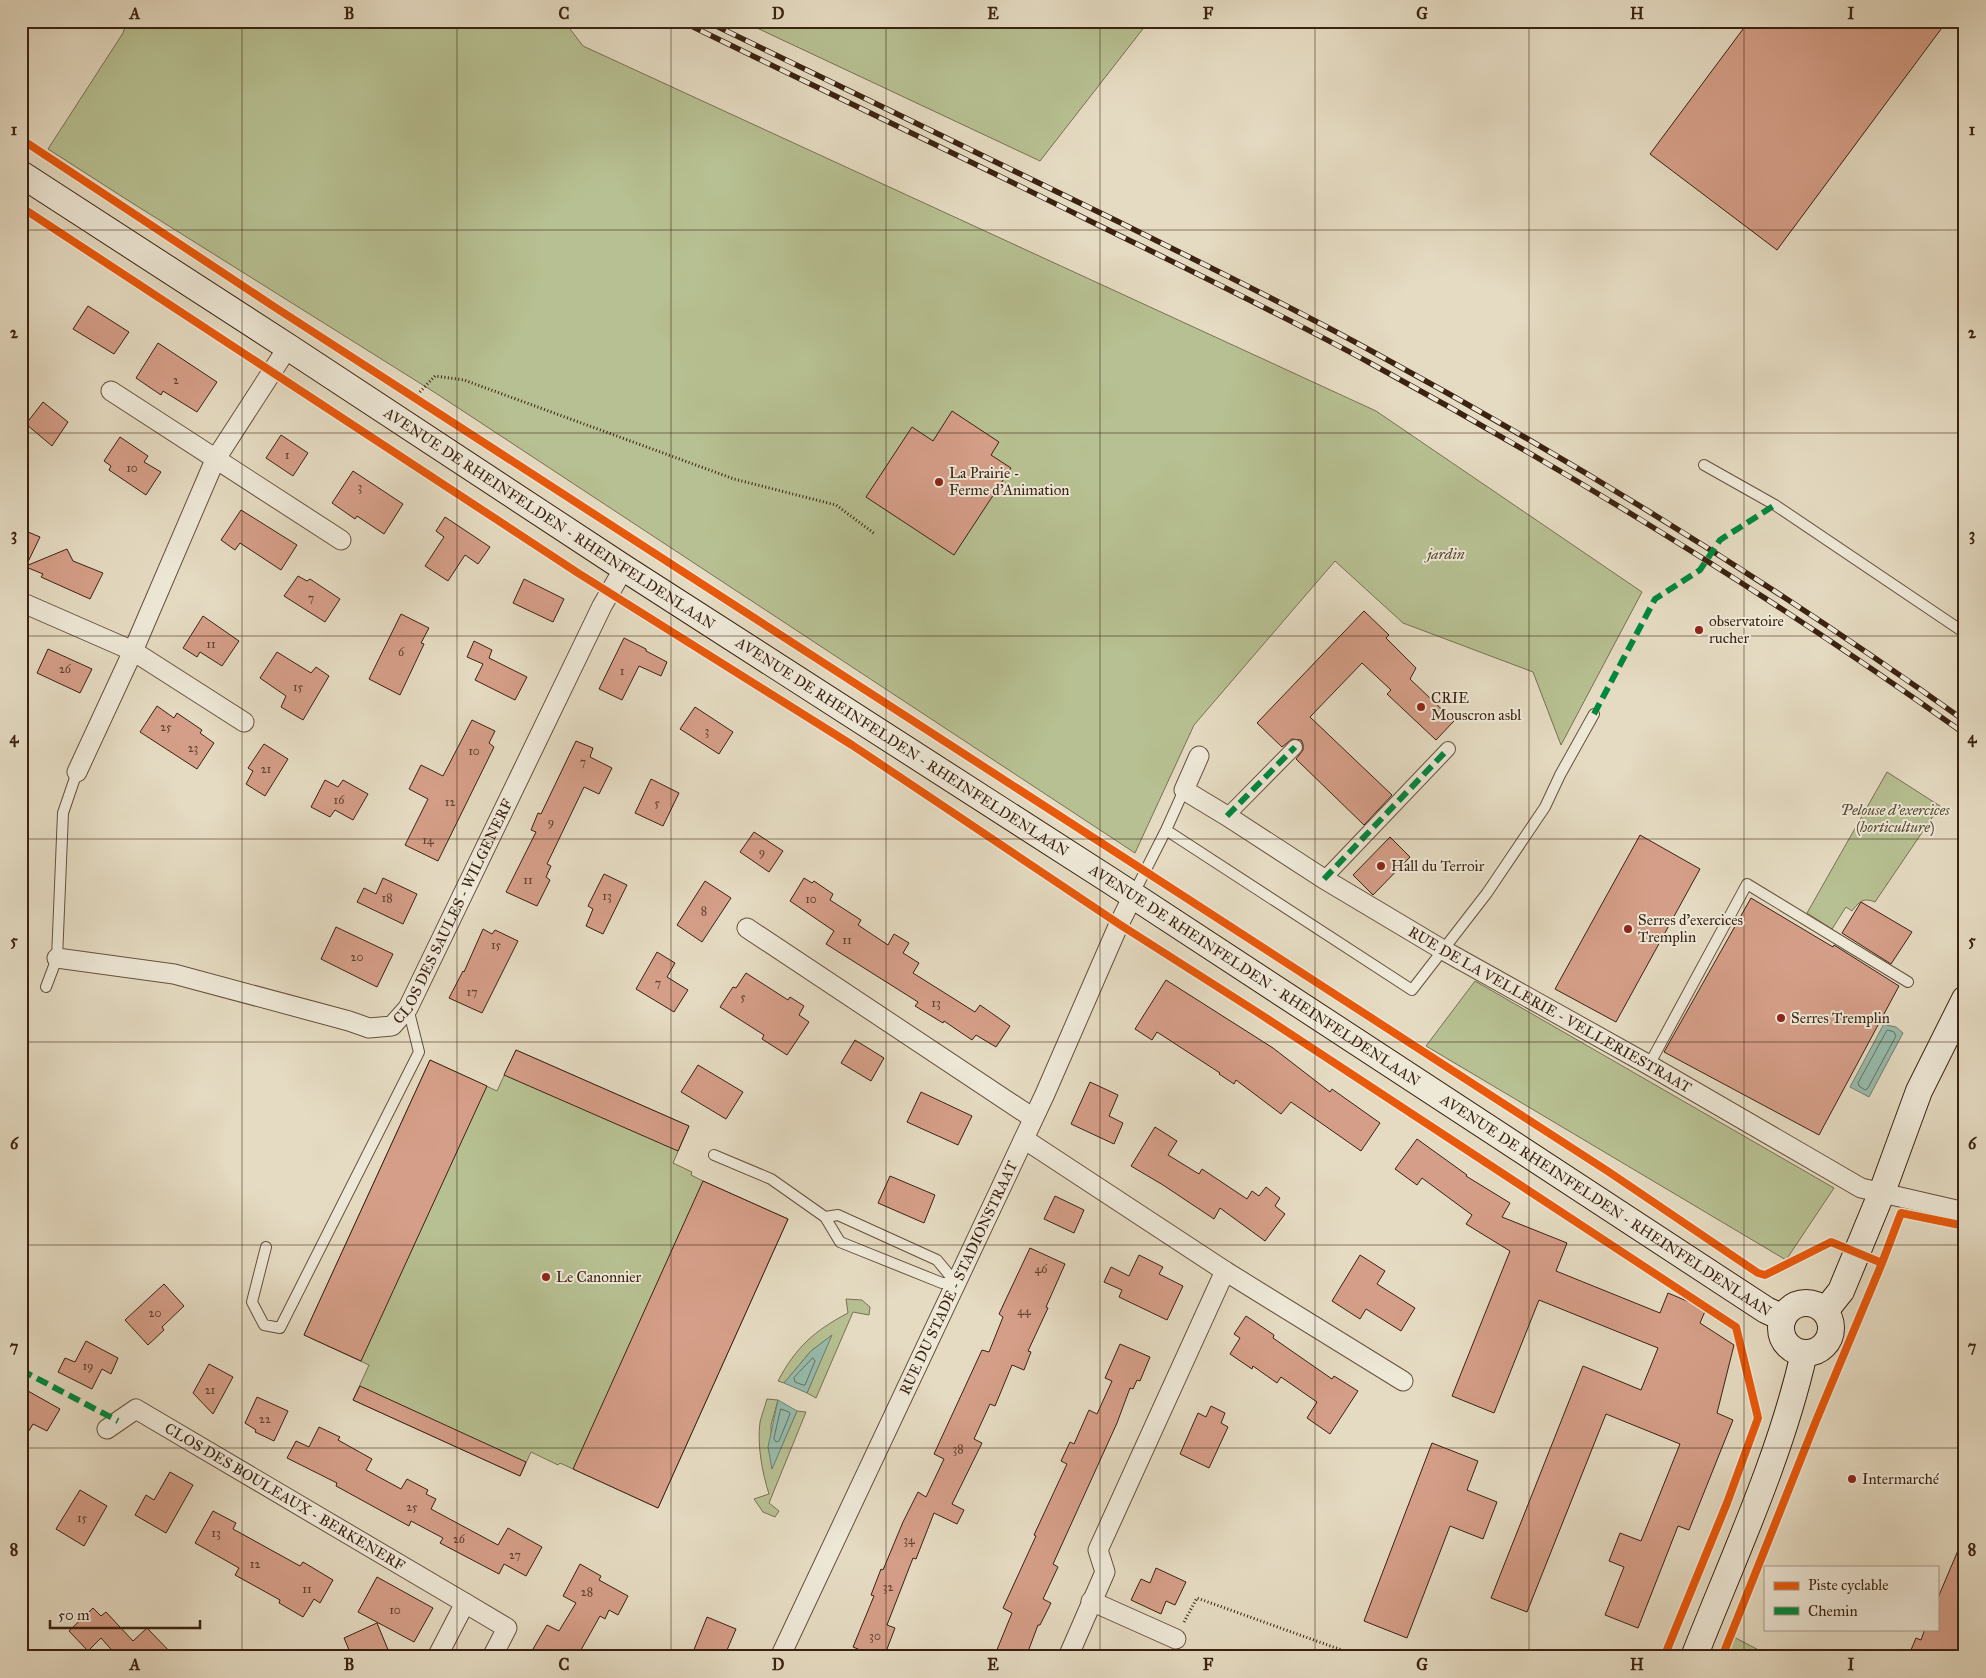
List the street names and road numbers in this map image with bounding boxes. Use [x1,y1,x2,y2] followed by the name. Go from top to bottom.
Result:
[380,403,719,633] street label: AVENUE DE RHEINFELDEN - RHEINFELDENLAAN
[732,633,1072,861] street label: AVENUE DE RHEINFELDEN - RHEINFELDENLAAN
[389,796,517,1028] street label: CLOS DES SAULES - WILGENERF
[1085,860,1424,1090] street label: AVENUE DE RHEINFELDEN - RHEINFELDENLAAN
[1405,922,1695,1097] street label: RUE DE LA VELLERIE - VELLERIESTRAAT
[1436,1090,1775,1320] street label: AVENUE DE RHEINFELDEN - RHEINFELDENLAAN
[896,1158,1021,1398] street label: RUE DU STADE - STADIONSTRAAT
[161,1419,408,1575] street label: CLOS DES BOULEAUX - BERKENERF

